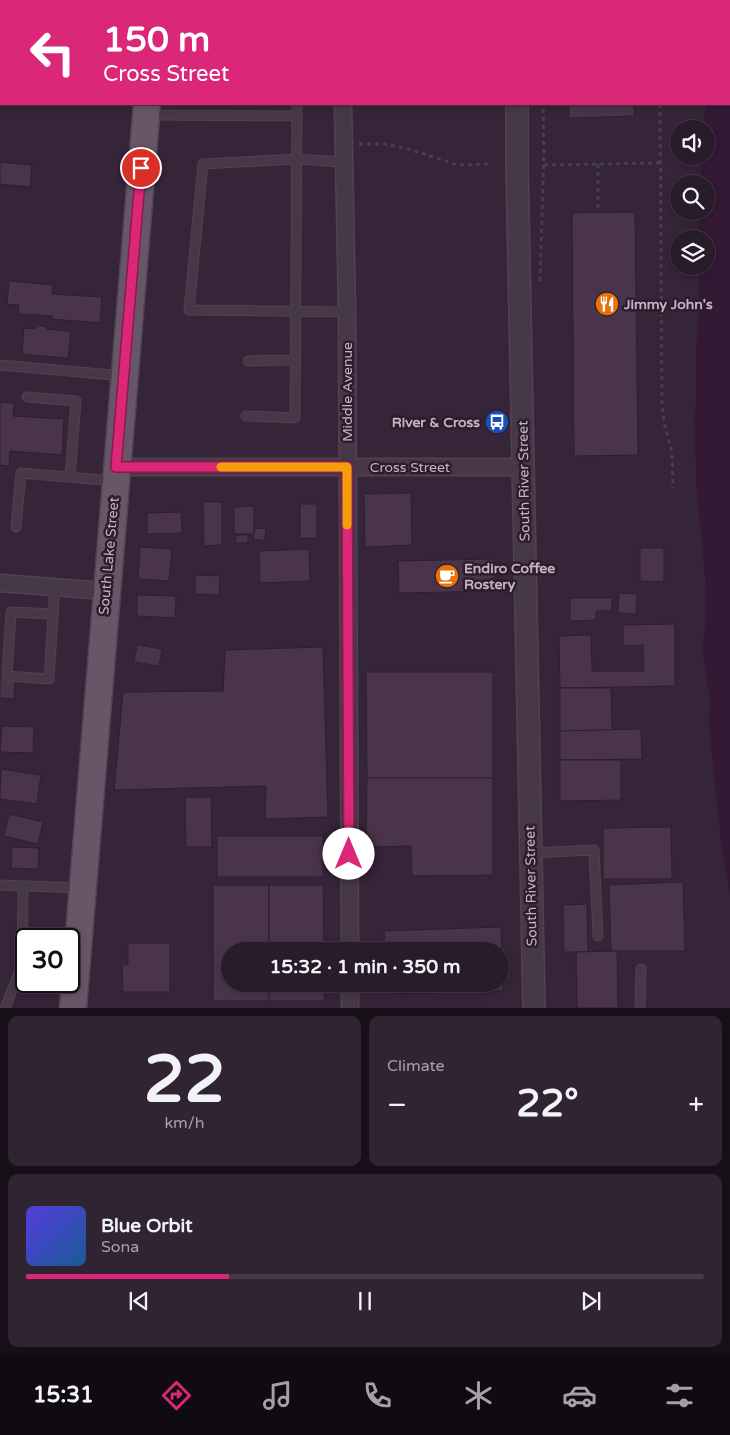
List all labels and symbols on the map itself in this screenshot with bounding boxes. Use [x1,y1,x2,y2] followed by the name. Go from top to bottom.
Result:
[120,147,162,189] pin
[594,291,620,317] restaurant icon: Jimmy John's
[623,296,713,313] place label: Jimmy John's
[339,342,356,442] street label: Middle Avenue
[484,409,510,435] bus stop icon: River & Cross
[392,414,480,431] place label: River & Cross
[514,420,534,542] street label: South River Street
[370,459,451,476] street label: Cross Street
[95,496,123,616] street label: South Lake Street
[464,560,555,593] place label: Endiro Coffee Rostery
[434,563,460,589] cafe icon: Endiro Coffee Rostery
[521,825,541,947] street label: South River Street
[322,827,374,879] position arrow
[15,928,80,993] speed limit sign: 30

